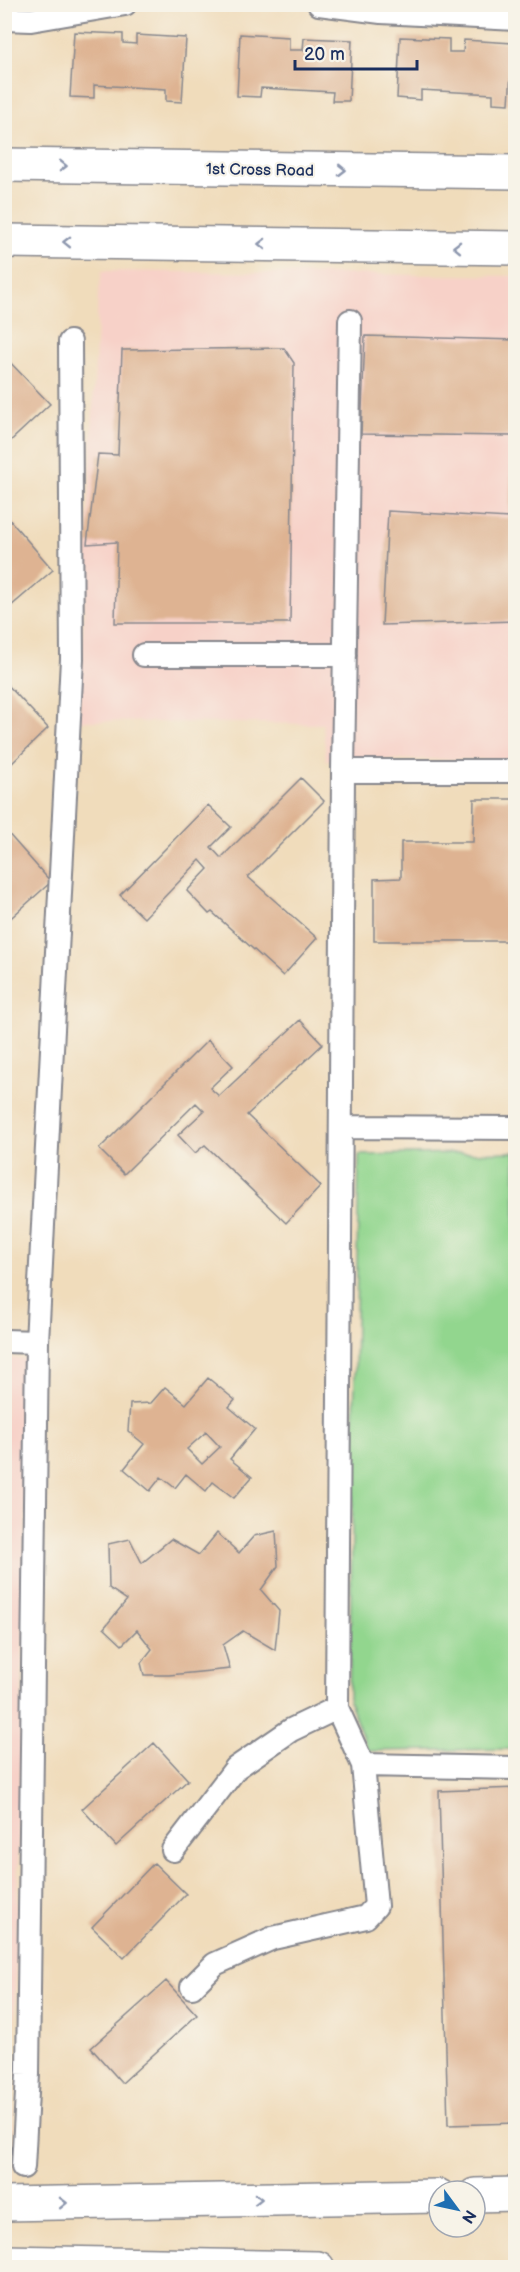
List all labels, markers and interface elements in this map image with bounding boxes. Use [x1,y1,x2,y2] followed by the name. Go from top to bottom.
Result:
[295,33,416,71] scale bar
[304,44,345,65] text: 20 m
[58,160,67,172] one-way arrow
[206,160,314,181] street label: 1st Cross Road
[337,164,346,176] one-way arrow
[63,236,72,248] one-way arrow
[258,238,267,250] one-way arrow
[453,241,462,253] one-way arrow
[427,2179,487,2239] north arrow
[253,2193,262,2205] one-way arrow
[58,2197,67,2209] one-way arrow
[457,2206,480,2227] text: N

